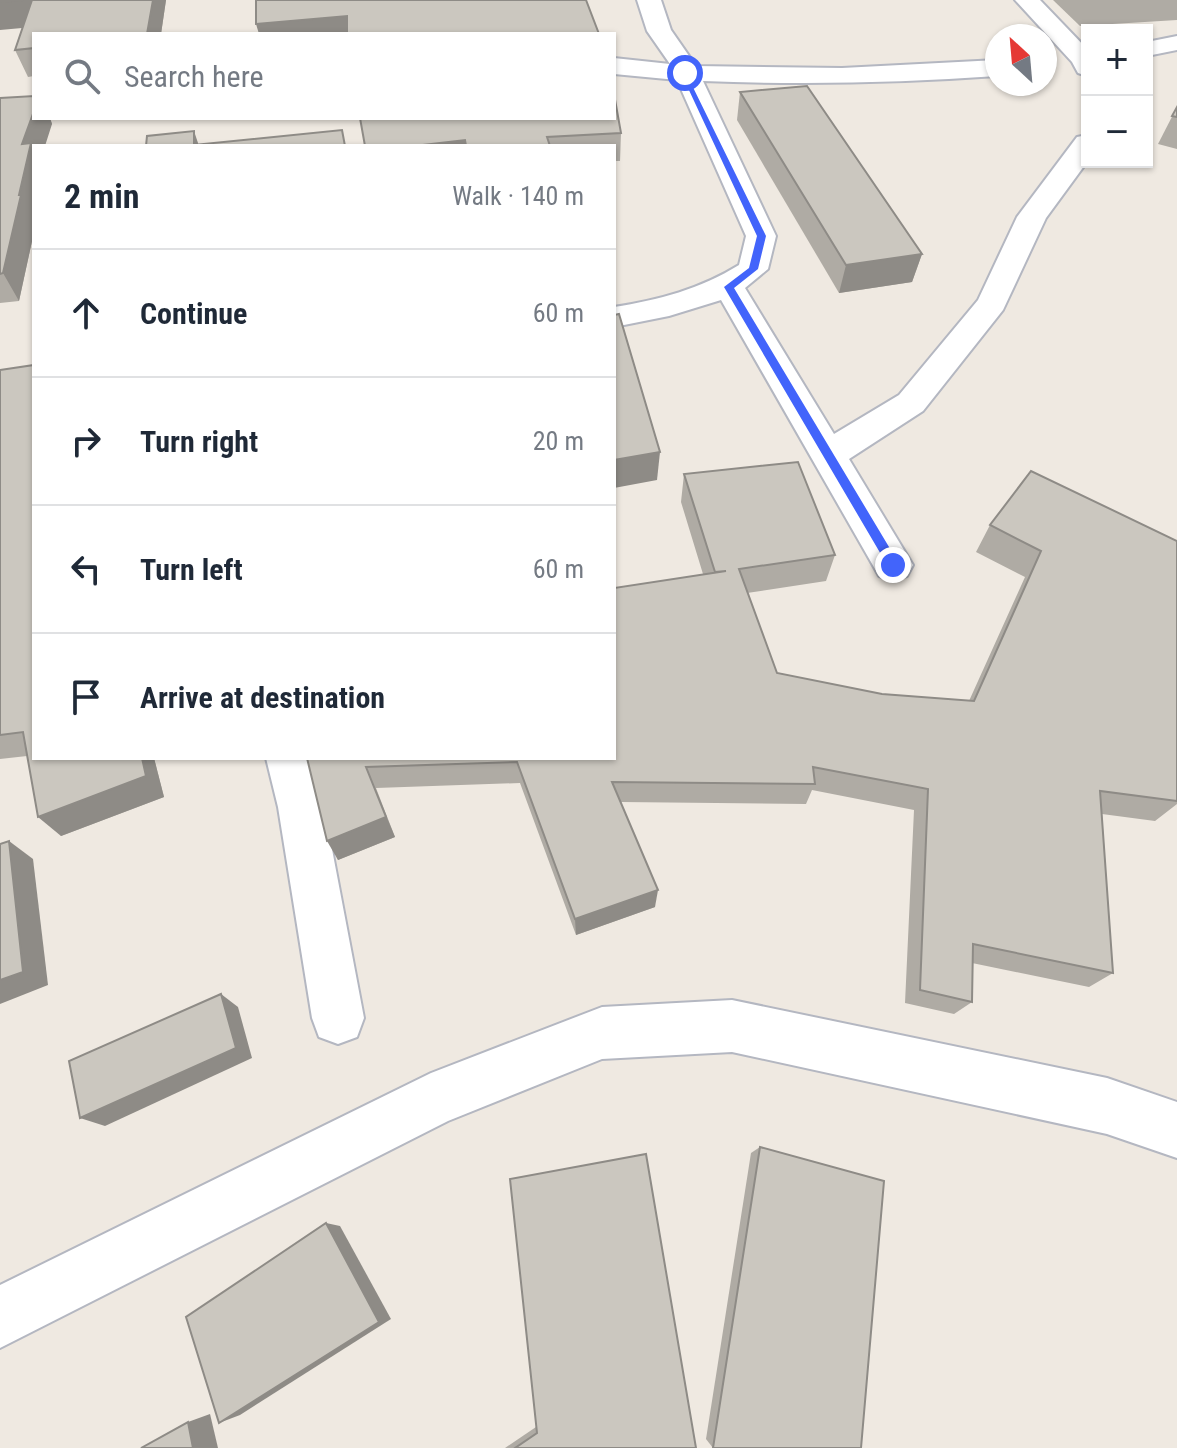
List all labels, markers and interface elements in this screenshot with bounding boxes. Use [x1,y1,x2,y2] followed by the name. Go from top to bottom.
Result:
[985,24,1057,96] north arrow
[1081,24,1153,168] map controls
[1081,24,1153,96] button: +
[32,32,616,120] search box
[60,54,104,98] icon: search
[667,55,703,91] route start
[124,59,264,94] text: Search here
[1081,96,1153,168] button: −
[64,176,140,216] text: 2 min
[452,181,584,211] text: Walk · 140 m
[64,291,108,335] icon: ahead
[140,296,247,331] text: Continue
[533,298,584,328] text: 60 m
[64,419,108,463] icon: right
[140,424,258,459] text: Turn right
[533,426,584,456] text: 20 m
[64,547,108,591] icon: left
[875,547,911,583] route end
[140,552,243,587] text: Turn left
[533,554,584,584] text: 60 m
[64,675,108,719] icon: arrive
[140,680,385,715] text: Arrive at destination

